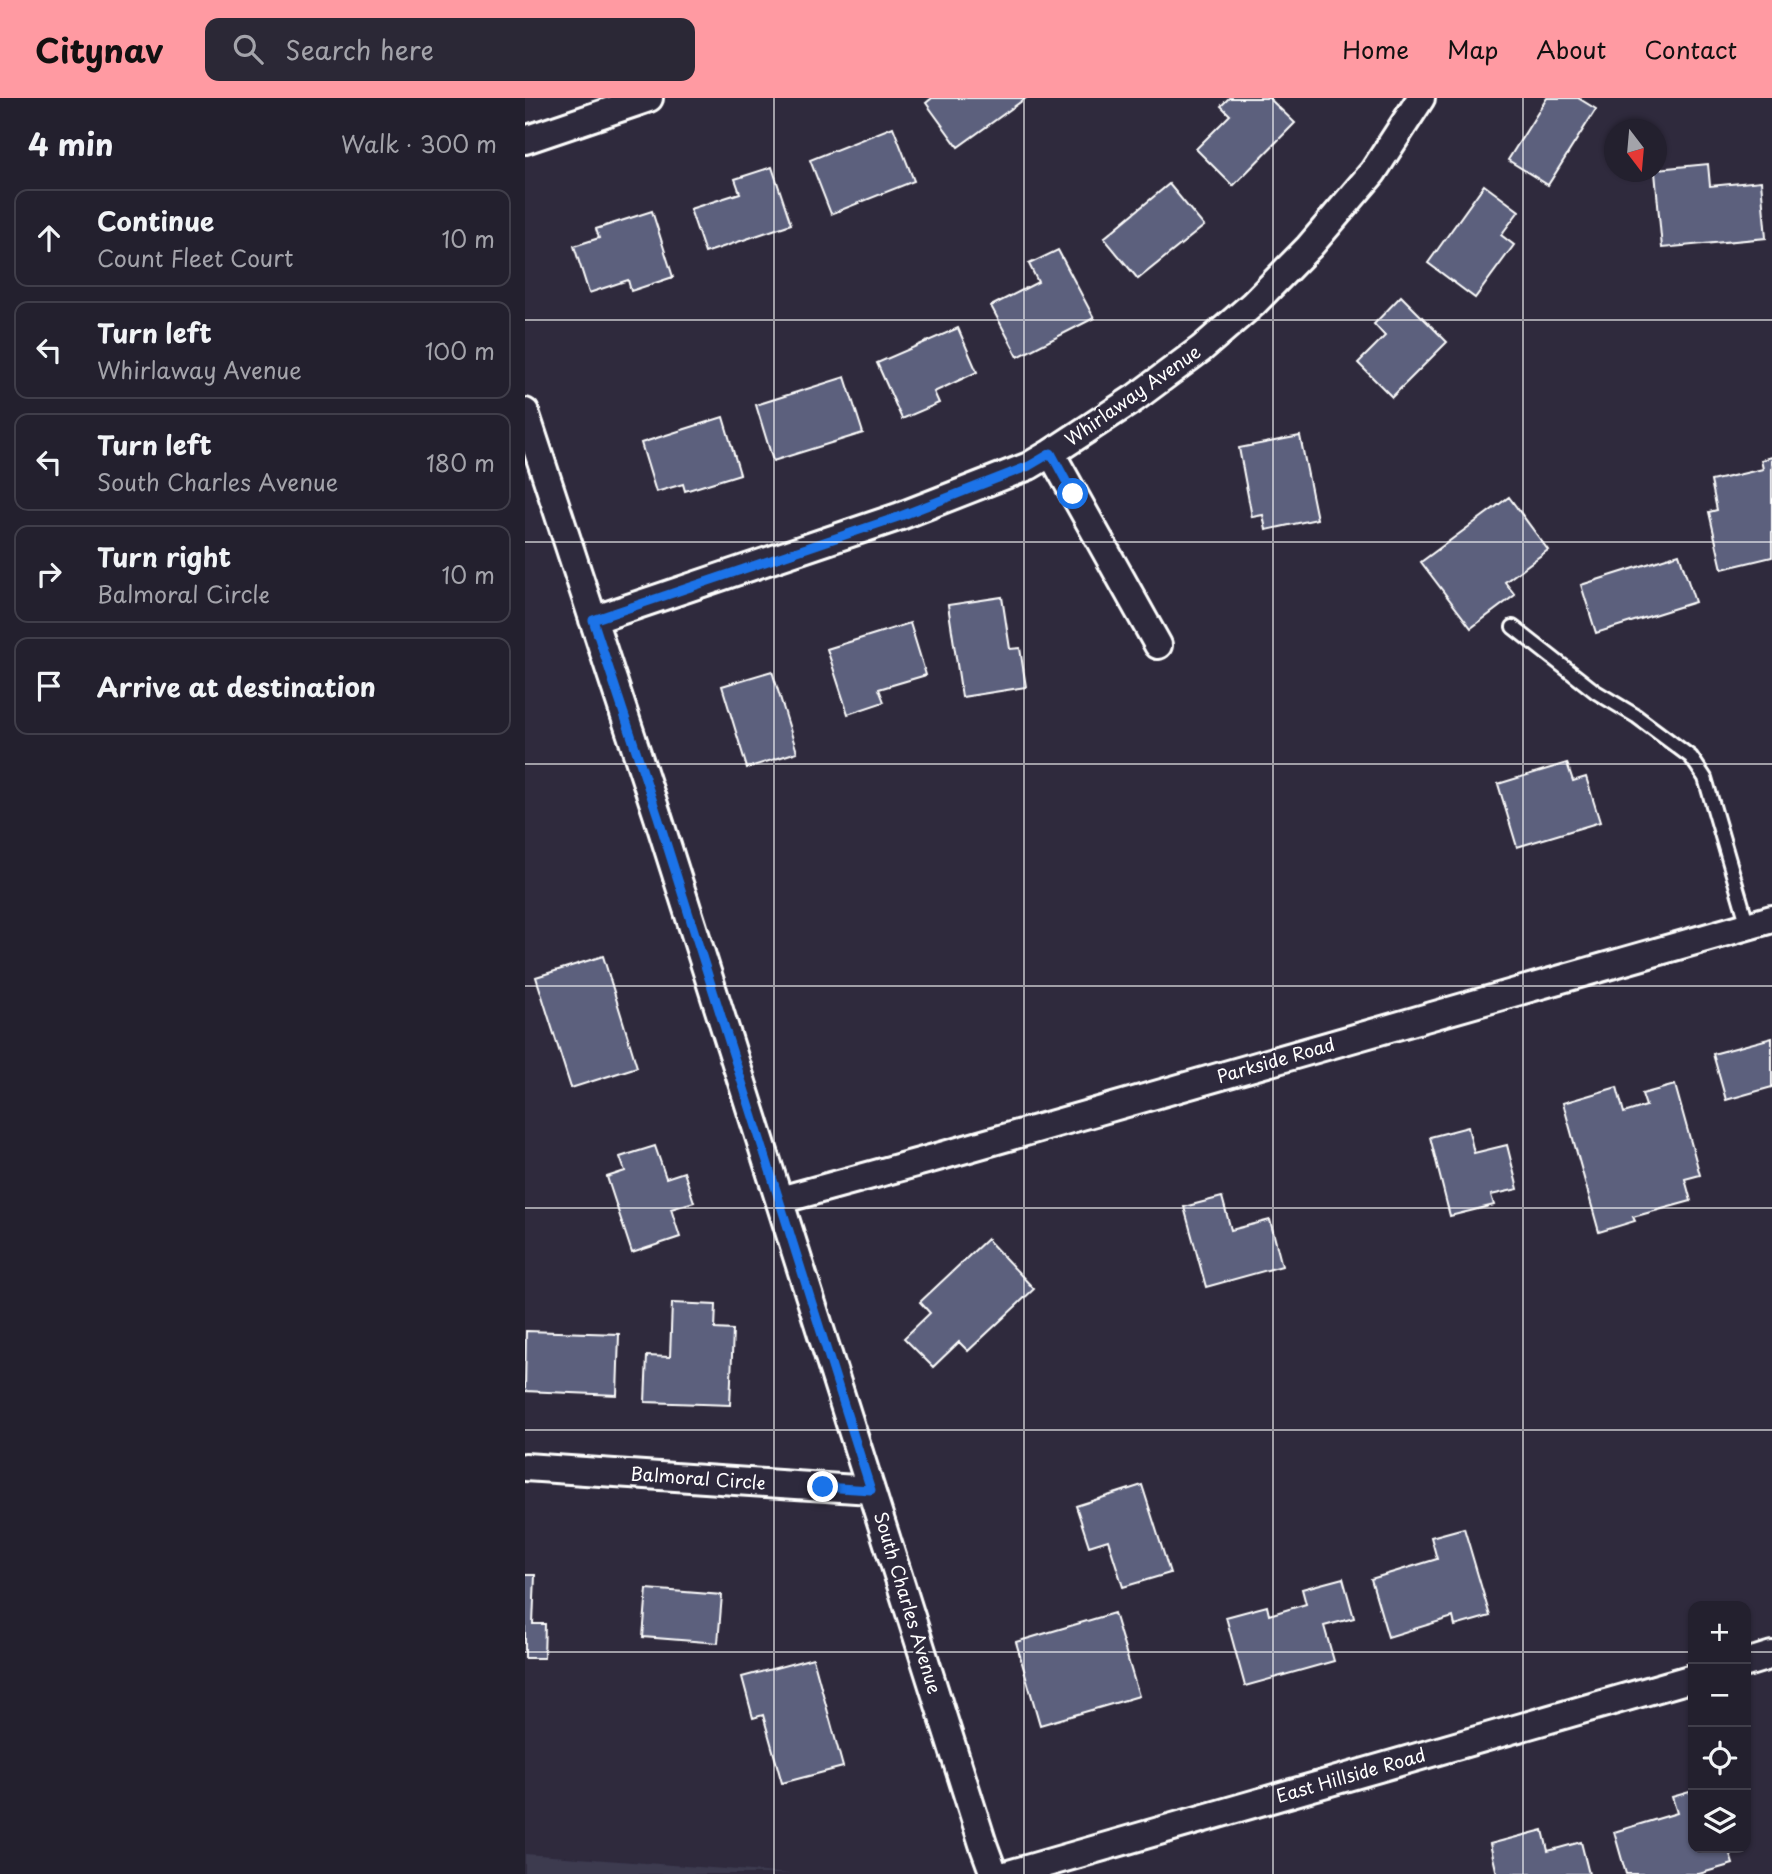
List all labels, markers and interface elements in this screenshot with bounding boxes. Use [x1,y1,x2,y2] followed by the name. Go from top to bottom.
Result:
[205,18,695,81] search box
[35,24,163,74] text: Citynav
[229,30,267,68] icon: search
[285,30,434,69] text: Search here
[1342,31,1409,67] text: Home
[1447,31,1498,67] text: Map
[1536,31,1606,67] text: About
[1644,31,1737,67] text: Contact
[1604,119,1667,182] north arrow
[28,121,114,166] text: 4 min
[341,126,497,161] text: Walk · 300 m
[97,201,214,240] text: Continue
[30,219,68,257] icon: ahead
[441,221,495,256] text: 10 m
[97,240,293,275] text: Count Fleet Court
[97,313,212,352] text: Turn left
[30,331,68,369] icon: left
[425,333,495,368] text: 100 m
[1059,338,1206,452] street label: Whirlaway Avenue
[97,352,302,387] text: Whirlaway Avenue
[97,425,212,464] text: Turn left
[30,443,68,481] icon: left
[426,445,495,480] text: 180 m
[97,464,338,499] text: South Charles Avenue
[1057,478,1088,509] route start
[97,537,231,576] text: Turn right
[30,555,68,593] icon: right
[441,557,495,592] text: 10 m
[97,576,270,611] text: Balmoral Circle
[30,667,68,705] icon: arrive
[97,667,376,706] text: Arrive at destination
[1213,1030,1338,1089] street label: Parkside Road
[630,1459,767,1496] street label: Balmoral Circle
[807,1471,838,1502] route end
[868,1508,949,1697] street label: South Charles Avenue
[1688,1601,1751,1853] map controls
[1688,1601,1751,1664] button: +
[1688,1664,1751,1727] button: −
[1688,1727,1751,1790] button: locate
[1273,1740,1428,1809] street label: East Hillside Road
[1688,1790,1751,1853] button: layers

